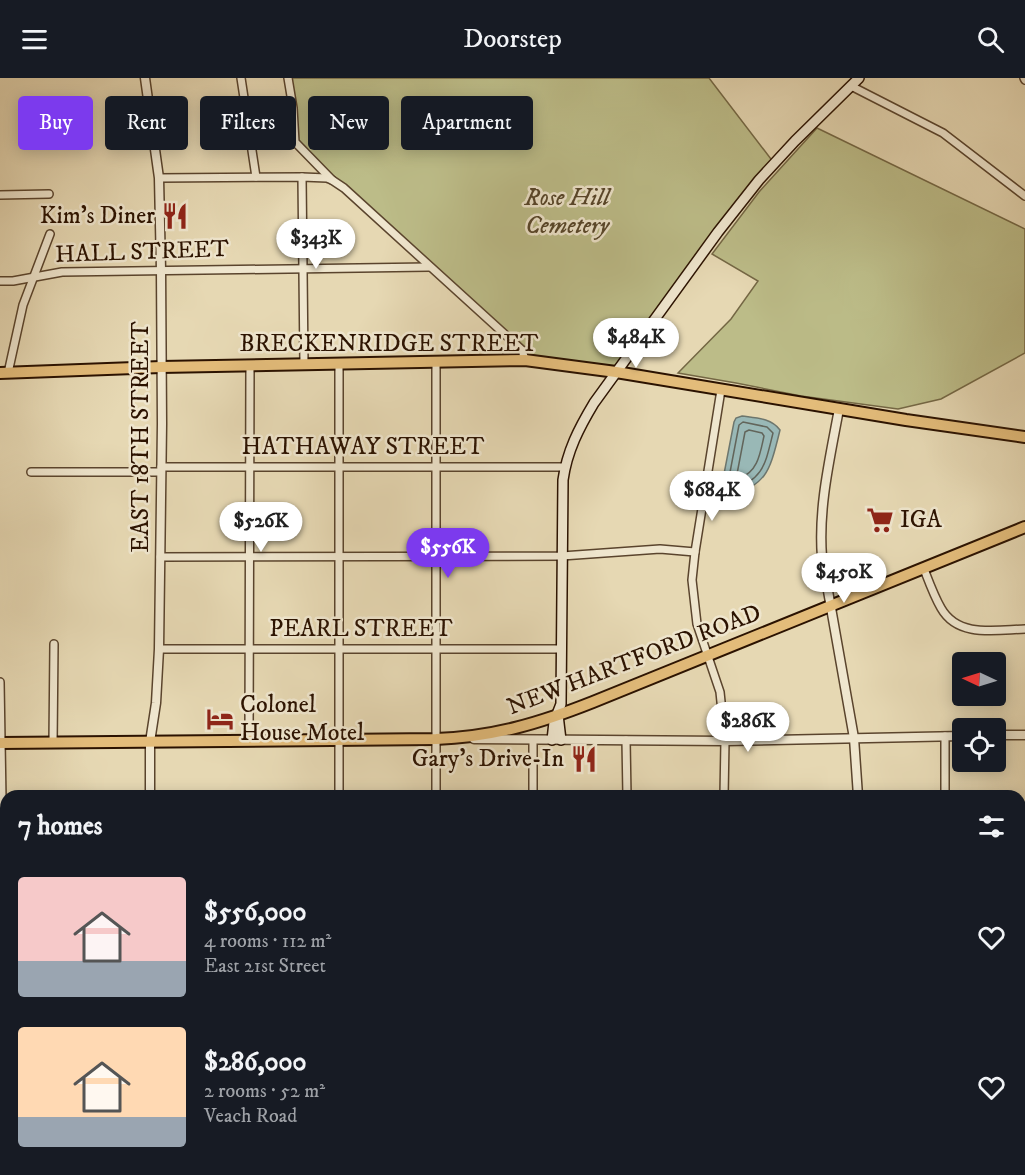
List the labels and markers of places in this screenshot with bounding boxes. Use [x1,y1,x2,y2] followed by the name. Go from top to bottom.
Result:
[40,201,155,231] place label: Kim's Diner
[160,201,190,231] restaurant icon: Kim's Diner
[274,219,358,270] pin: $343K
[594,318,678,369] pin: $484K
[670,471,754,522] pin: $684K
[219,502,303,553] pin: $526K
[865,505,895,535] supermarket icon: IGA
[900,505,942,535] place label: IGA
[406,528,490,579] pin: $556K
[802,553,886,604] pin: $450K
[240,690,365,748] place label: Colonel House Motel
[706,702,790,753] pin: $286K
[205,704,235,734] hotel icon: Colonel House Motel
[412,744,564,774] place label: Gary's Drive-In
[569,744,599,774] restaurant icon: Gary's Drive-In

